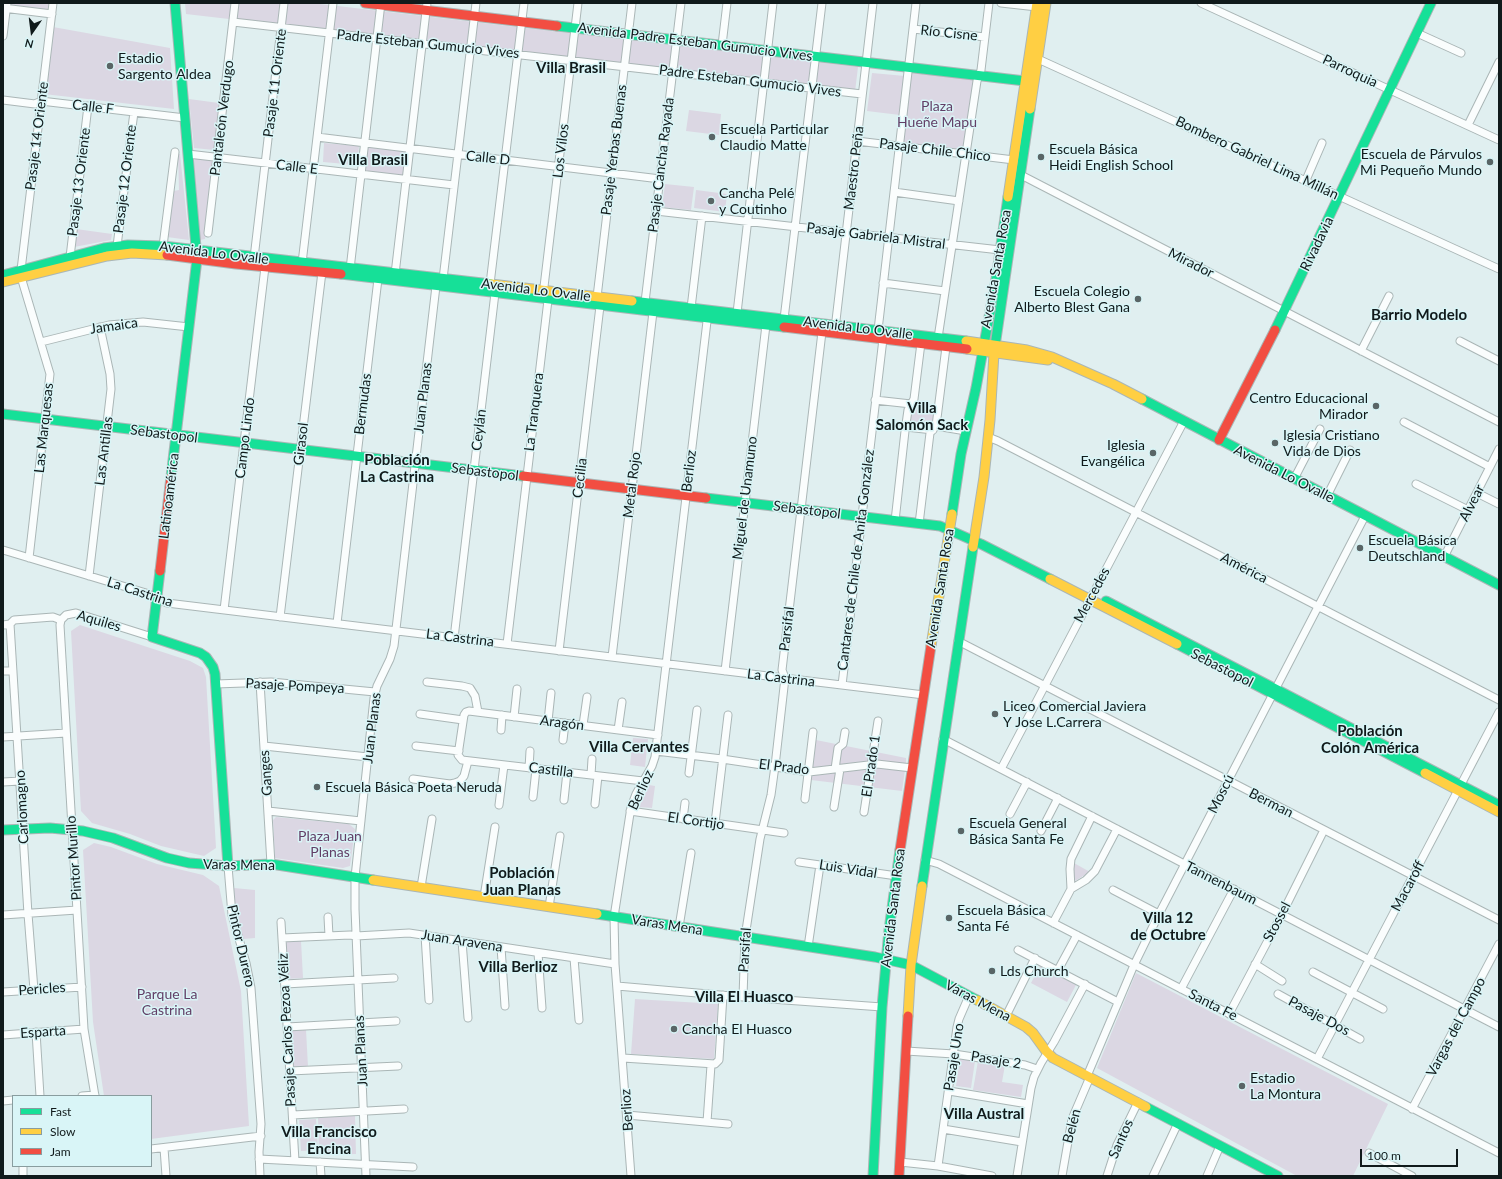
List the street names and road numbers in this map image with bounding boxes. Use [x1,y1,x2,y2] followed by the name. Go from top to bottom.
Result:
[577,19,813,65] street label: Avenida Padre Esteban Gumucio Vives
[920,22,978,44] street label: Río Cisne
[336,26,520,62] street label: Padre Esteban Gumucio Vives
[260,28,290,138] street label: Pasaje 11 Oriente
[1320,51,1380,91] street label: Parroquia
[207,59,237,177] street label: Pantaleón Verdugo
[658,61,842,101] street label: Padre Esteban Gumucio Vives
[22,81,52,191] street label: Pasaje 14 Oriente
[598,84,630,216] street label: Pasaje Yerbas Buenas
[71,96,115,118] street label: Calle F
[644,97,678,233] street label: Pasaje Cancha Rayada
[1173,113,1341,203] street label: Bombero Gabriel Lima Millán
[549,123,573,179] street label: Los Vilos
[110,124,140,234] street label: Pasaje 12 Oriente
[840,125,868,211] street label: Maestro Peña
[64,127,94,237] street label: Pasaje 13 Oriente
[878,135,992,165] street label: Pasaje Chile Chico
[465,147,511,169] street label: Calle D
[275,156,319,178] street label: Calle E
[977,209,1015,329] street label: Avenida Santa Rosa
[1297,214,1337,274] street label: Rivadavia
[806,219,946,253] street label: Pasaje Gabriela Mistral
[158,238,270,268] street label: Avenida Lo Ovalle
[1165,244,1217,282] street label: Mirador
[480,275,592,305] street label: Avenida Lo Ovalle
[802,313,914,343] street label: Avenida Lo Ovalle
[89,314,139,338] street label: Jamaica
[410,362,436,434] street label: Juan Planas
[351,372,375,436] street label: Bermudas
[521,372,547,452] street label: La Tranquera
[31,382,57,474] street label: Las Marquesas
[232,397,258,479] street label: Campo Lindo
[468,408,490,452] street label: Ceylán
[91,416,117,486] street label: Las Antillas
[129,422,199,446] street label: Sebastopol
[290,422,312,466] street label: Girasol
[729,435,761,561] street label: Miguel de Unamuno
[1231,441,1337,507] street label: Avenida Lo Ovalle
[834,448,878,672] street label: Cantares de Chile de Anita González
[678,449,700,493] street label: Berlioz
[620,451,644,519] street label: Metal Rojo
[155,452,183,540] street label: Latinoamérica
[569,457,591,499] street label: Cecilia
[450,460,520,484] street label: Sebastopol
[1456,482,1488,524] street label: Alvear
[772,498,842,522] street label: Sebastopol
[922,527,958,649] street label: Avenida Santa Rosa
[1218,549,1270,587] street label: América
[1070,564,1114,626] street label: Mercedes
[105,573,175,611] street label: La Castrina
[776,606,798,652] street label: Parsifal
[75,607,123,635] street label: Aquiles
[425,625,495,651] street label: La Castrina
[1188,645,1256,691] street label: Sebastopol
[746,665,816,691] street label: La Castrina
[245,675,345,697] street label: Pasaje Pompeya
[359,692,385,764] street label: Juan Planas
[539,712,585,734] street label: Aragón
[858,734,884,798] street label: El Prado 1
[256,750,276,796] street label: Ganges
[758,756,810,778] street label: El Prado
[528,759,574,781] street label: Castilla
[624,767,658,813] street label: Berlioz
[12,770,32,844] street label: Carlomagno
[1204,772,1238,816] street label: Moscú
[1246,785,1296,821] street label: Berman
[667,809,725,833] street label: El Cortijo
[63,815,85,901] street label: Pintor Murillo
[877,847,909,969] street label: Avenida Santa Rosa
[203,856,275,874] street label: Varas Mena
[818,856,878,882] street label: Luis Vidal
[1182,858,1260,908] street label: Tannenbaum
[1388,858,1428,914] street label: Macaroff
[1259,899,1295,945] street label: Stossel
[223,903,259,989] street label: Pintor Durero
[630,911,704,939] street label: Varas Mena
[420,926,504,956] street label: Juan Aravena
[735,927,755,973] street label: Parsifal
[275,953,299,1107] street label: Pasaje Carlos Pezoa Véliz
[1423,975,1489,1079] street label: Vargas del Campo
[942,977,1014,1025] street label: Varas Mena
[18,979,66,999] street label: Pericles
[1186,986,1240,1024] street label: Santa Fe
[1285,993,1353,1039] street label: Pasaje Dos
[351,1015,371,1087] street label: Juan Planas
[20,1022,66,1042] street label: Esparta
[940,1022,968,1092] street label: Pasaje Uno
[970,1048,1022,1072] street label: Pasaje 2
[617,1088,637,1132] street label: Berlioz
[1059,1107,1085,1145] street label: Belén
[1105,1117,1137,1161] street label: Santos

